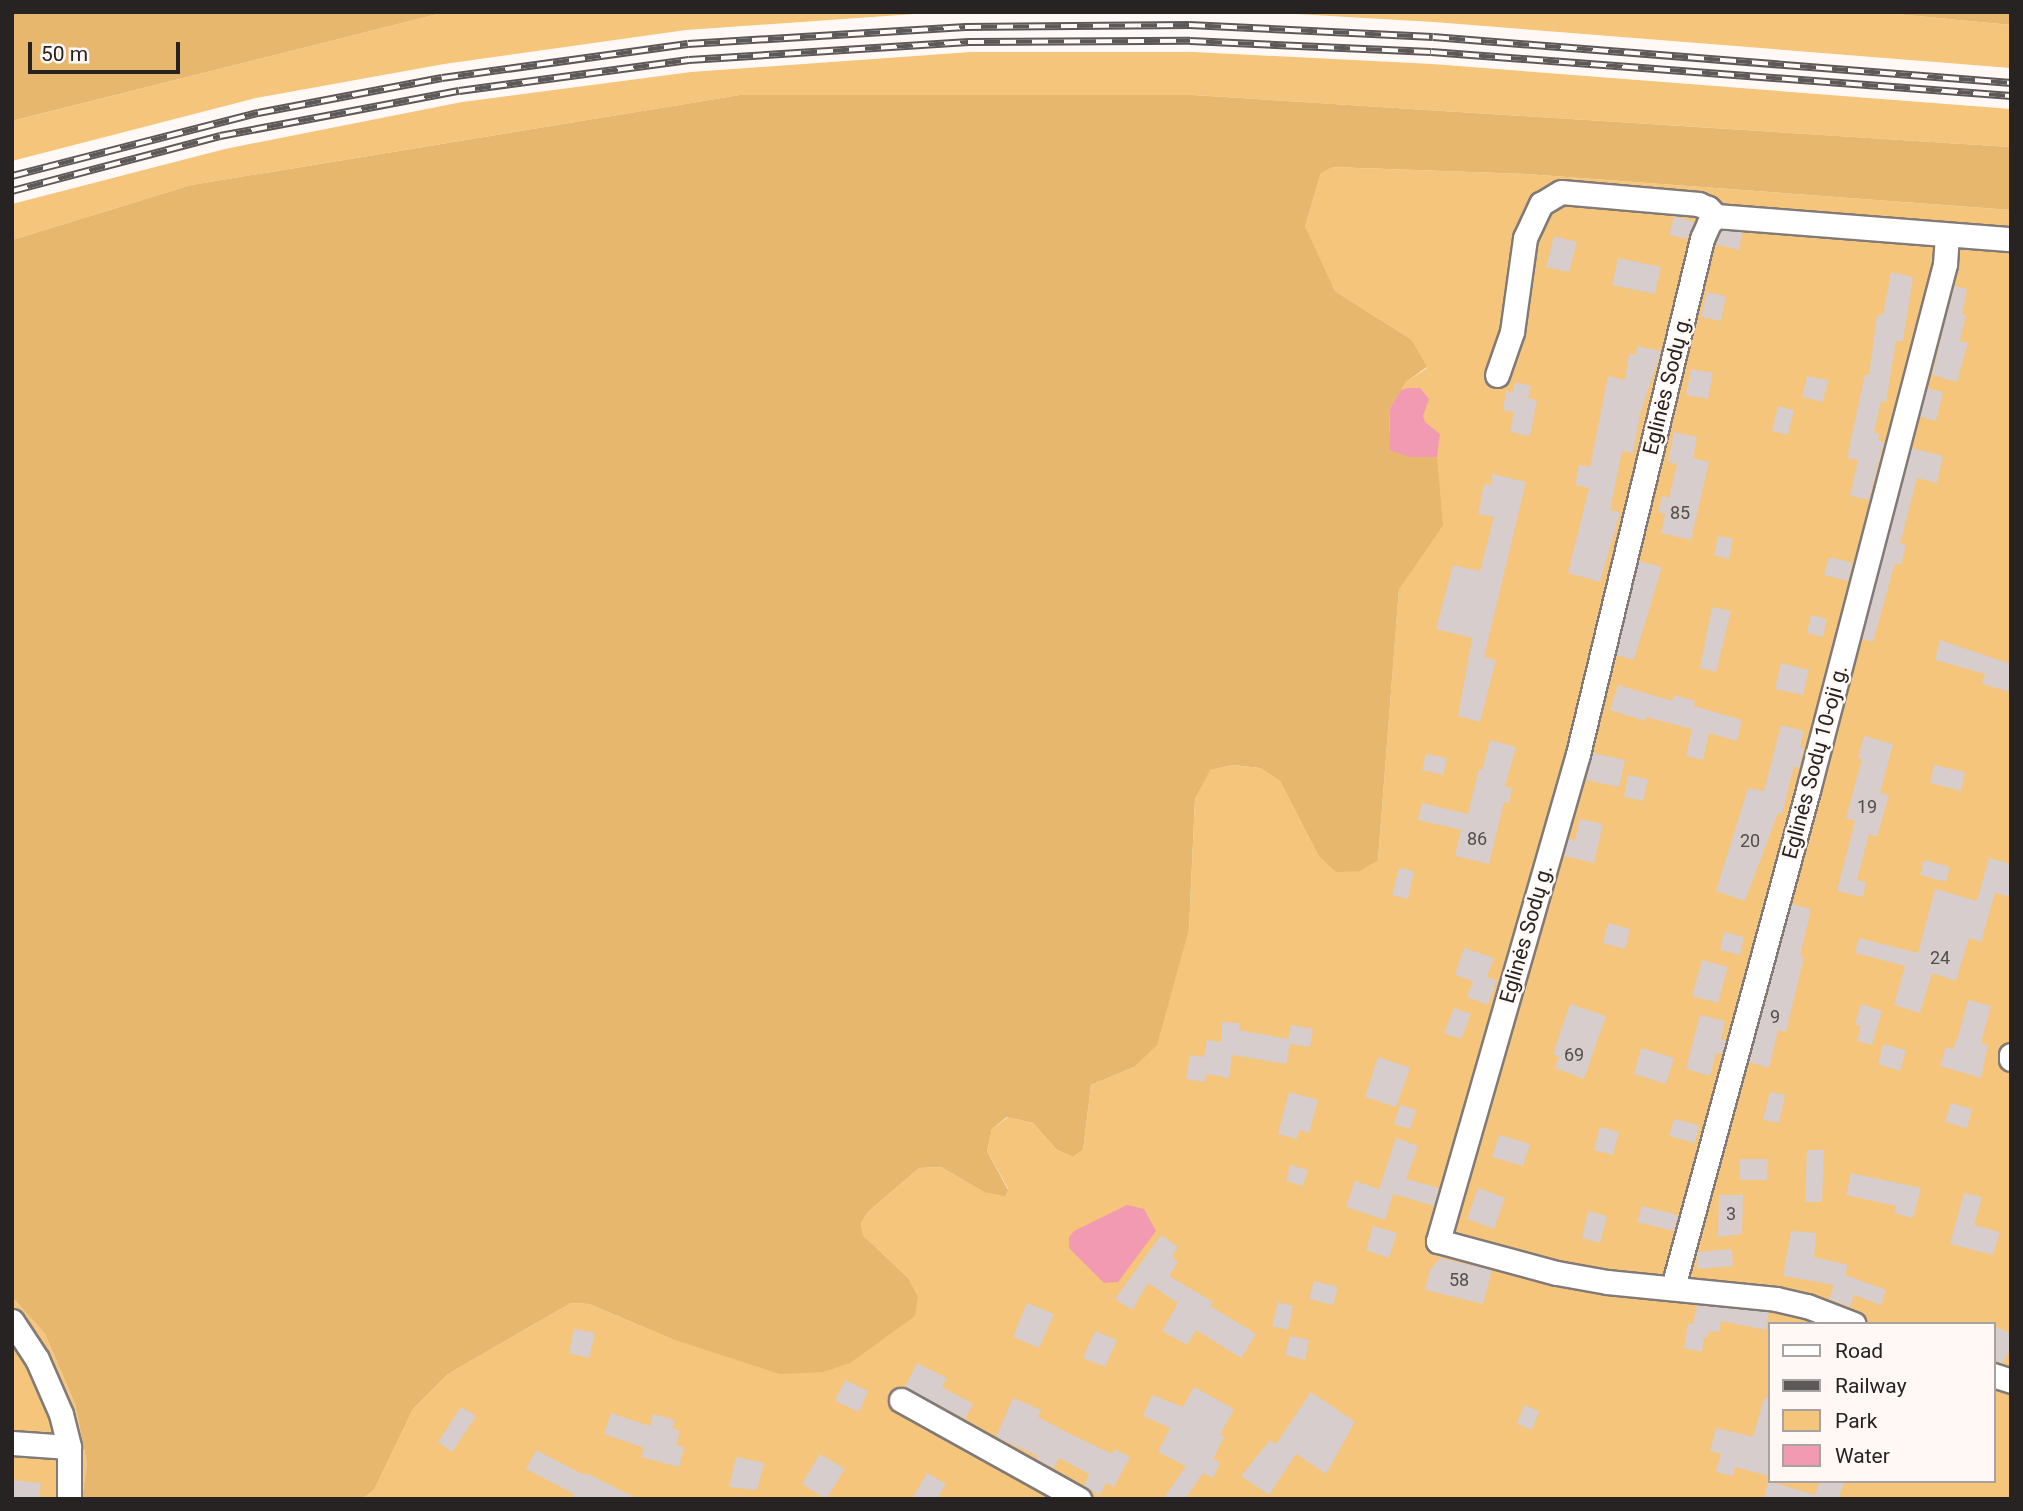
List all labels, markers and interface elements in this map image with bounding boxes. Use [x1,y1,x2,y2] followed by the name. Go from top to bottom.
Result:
[32,28,184,72] scale bar
[41,42,88,66] text: 50 m
[1637,313,1697,457] street label: Eglinės Sodų g.
[1670,502,1690,524] house number: 85
[1777,662,1853,862] street label: Eglinės Sodų 10-oji g.
[1857,796,1877,818] house number: 19
[1467,828,1487,850] house number: 86
[1740,830,1760,852] house number: 20
[1494,862,1558,1006] street label: Eglinės Sodų g.
[1930,947,1950,969] house number: 24
[1770,1006,1780,1028] house number: 9
[1564,1044,1584,1066] house number: 69
[1726,1203,1736,1225] house number: 3
[1449,1269,1469,1291] house number: 58
[1768,1322,1995,1483] legend
[1835,1339,1883,1363] text: Road
[1835,1374,1907,1398] text: Railway
[1835,1409,1877,1433] text: Park
[1835,1444,1890,1468] text: Water

